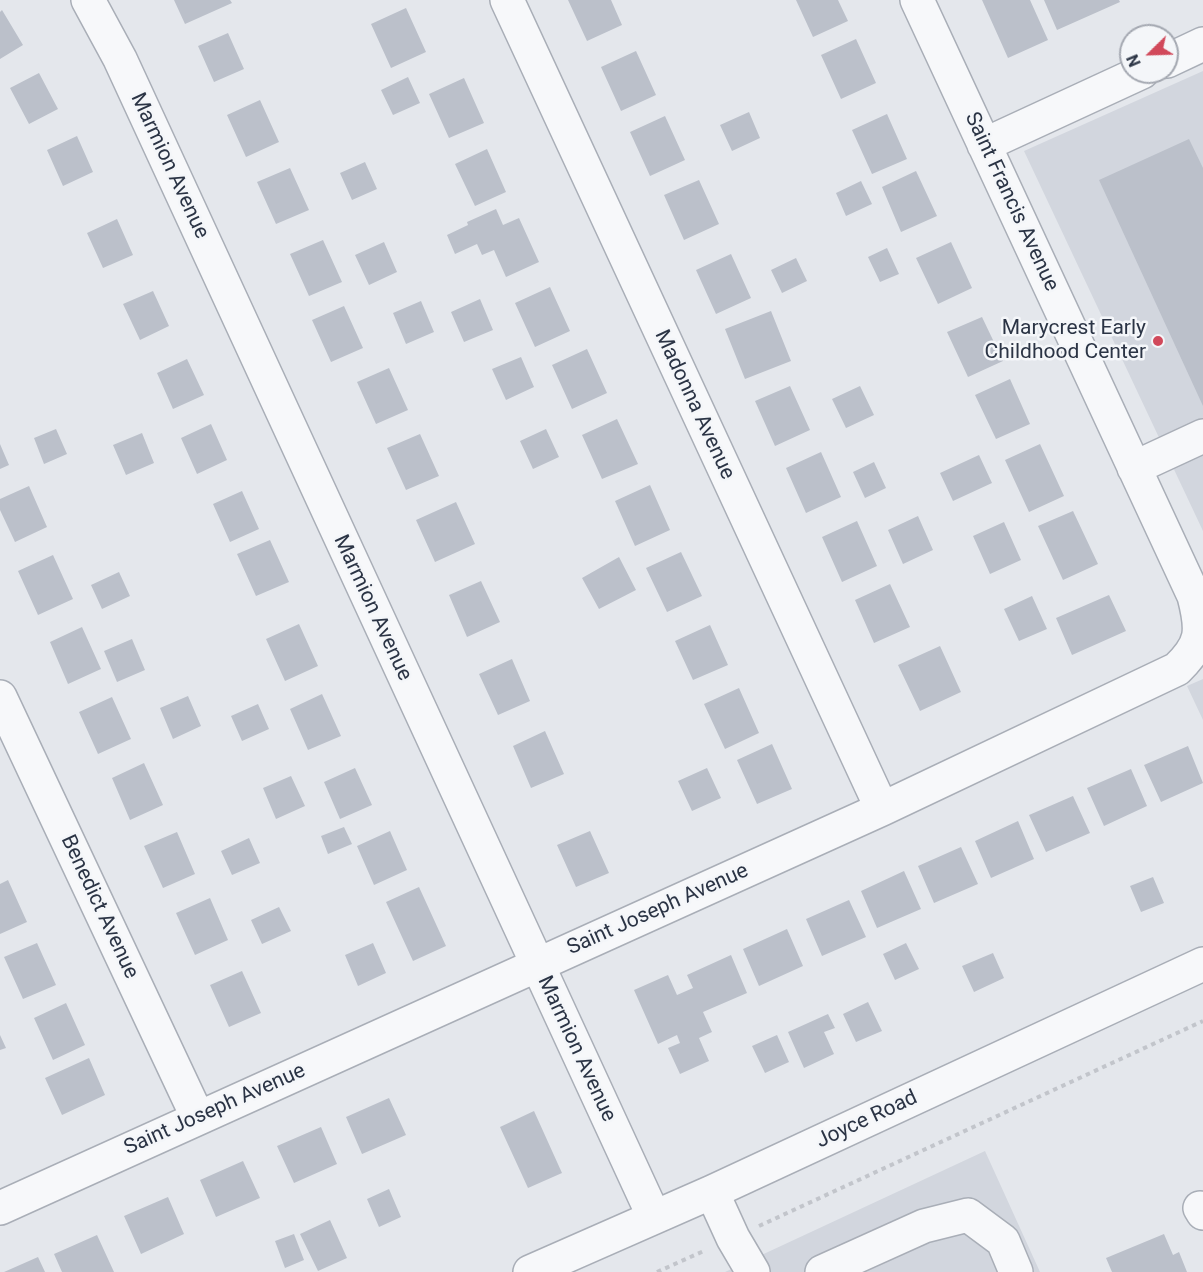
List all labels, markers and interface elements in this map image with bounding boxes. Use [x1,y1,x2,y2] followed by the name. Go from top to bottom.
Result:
[1119,24,1179,84] north arrow
[1123,52,1145,69] text: N
[124,89,214,243] street label: Marmion Avenue
[958,109,1064,295] street label: Saint Francis Avenue
[985,316,1146,366] place label: Marycrest Early Childhood Center
[648,326,740,484] street label: Madonna Avenue
[1151,334,1165,348] marker: Marycrest Early Childhood Center
[327,531,417,685] street label: Marmion Avenue
[55,831,143,983] street label: Benedict Avenue
[564,859,752,961] street label: Saint Joseph Avenue
[531,972,621,1126] street label: Marmion Avenue
[121,1059,309,1161] street label: Saint Joseph Avenue
[812,1086,922,1154] street label: Joyce Road

